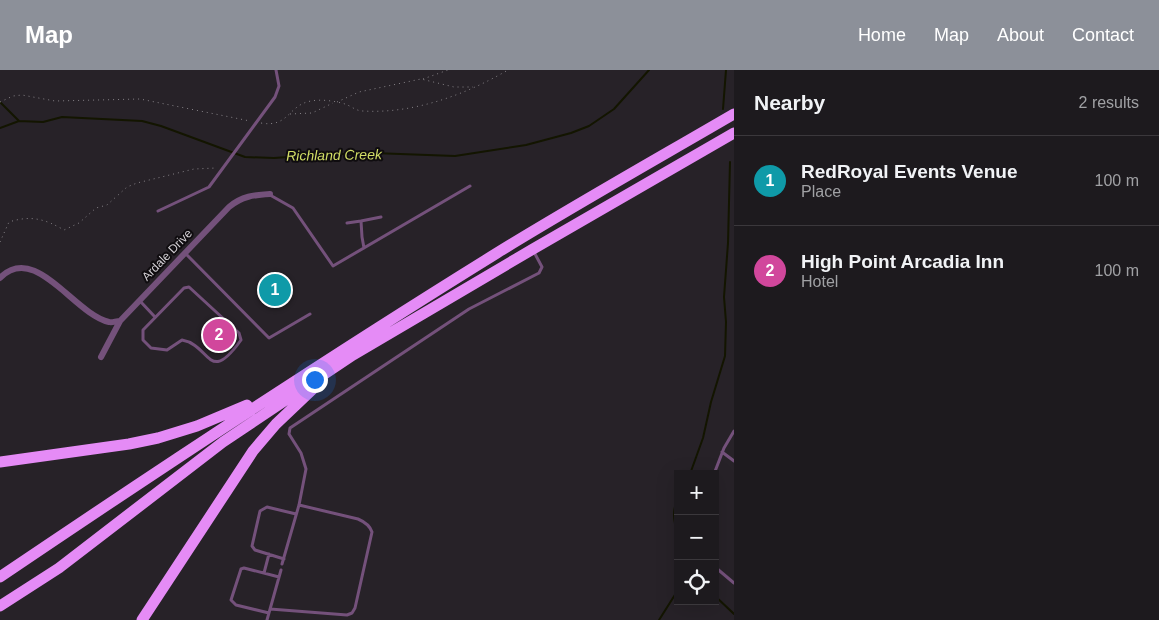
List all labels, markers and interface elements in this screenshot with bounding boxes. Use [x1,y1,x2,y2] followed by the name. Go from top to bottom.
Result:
[25,21,73,48] text: Map
[858,25,906,45] text: Home
[934,25,969,45] text: Map
[997,25,1044,45] text: About
[1072,25,1134,45] text: Contact
[754,91,825,114] text: Nearby
[1079,94,1139,111] text: 2 results
[286,146,383,164] water label: Richland Creek
[801,161,1017,182] text: RedRoyal Events Venue
[766,172,774,189] text: 1
[1095,172,1139,189] text: 100 m
[801,183,841,200] text: Place
[139,226,195,284] street label: Ardale Drive
[801,251,1004,272] text: High Point Arcadia Inn
[766,262,774,279] text: 2
[1095,262,1139,279] text: 100 m
[259,271,291,309] pin: 1
[801,273,838,290] text: Hotel
[203,316,235,354] pin: 2
[302,367,328,393] your location
[674,470,719,605] map controls
[674,470,719,515] button: +
[674,515,719,560] button: −
[674,560,719,605] button: locate

